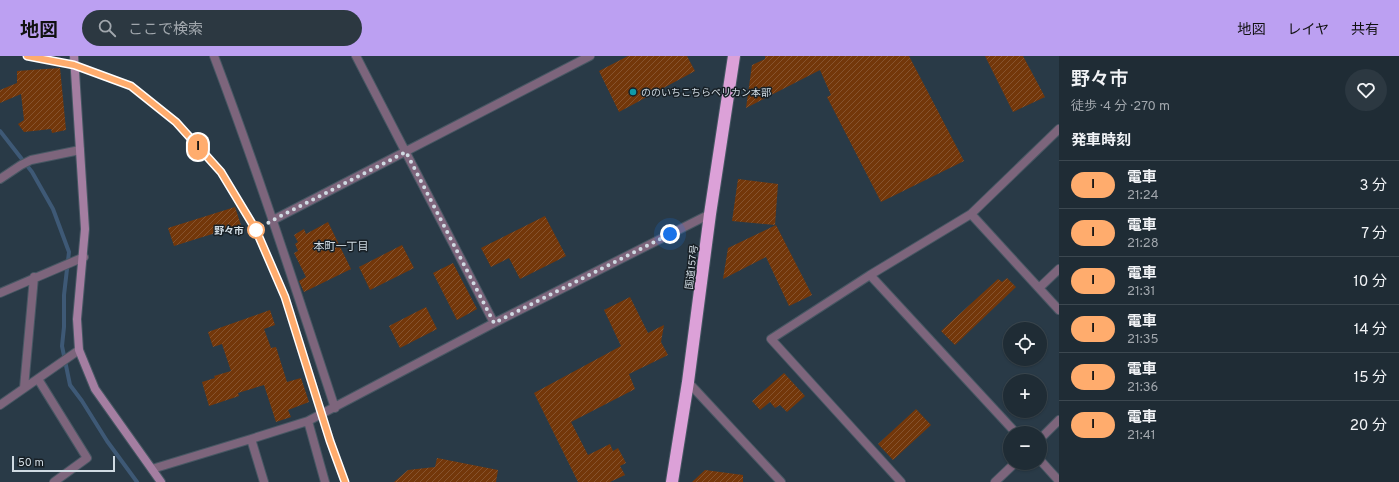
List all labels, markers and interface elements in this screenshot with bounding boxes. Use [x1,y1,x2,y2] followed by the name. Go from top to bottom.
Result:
[82,10,362,46] search box
[96,17,118,39] icon: search
[20,19,58,43] text: 地図
[128,21,203,40] text: ここで検索
[1237,22,1265,39] text: 地図
[1287,22,1329,39] text: レイヤ
[1351,22,1379,39] text: 共有
[1071,68,1128,92] text: 野々市
[1345,69,1387,111] button: heart
[628,87,638,97] marker: ののいちこちらペリカン本部
[641,87,771,100] place label: ののいちこちらペリカン本部
[1071,99,1170,115] text: 徒歩 · 4 分 · 270 m
[1071,132,1131,151] text: 発車時刻
[185,134,211,160] line badge: I
[196,138,200,155] text: I
[1127,169,1157,188] text: 電車
[1091,176,1095,193] text: I
[1359,177,1387,196] text: 3 分
[1127,188,1159,204] text: 21:24
[1127,217,1157,236] text: 電車
[247,221,265,239] marker: 野々市
[660,224,680,244] your location
[1091,224,1095,241] text: I
[214,225,244,238] place label: 野々市
[1361,225,1387,244] text: 7 分
[1127,236,1159,252] text: 21:28
[314,240,369,254] district label: 本町一丁目
[683,244,702,290] street label: 国道157号
[1127,265,1157,284] text: 電車
[1091,272,1095,289] text: I
[1353,273,1387,292] text: 10 分
[1127,284,1155,300] text: 21:31
[1127,313,1157,332] text: 電車
[1091,320,1095,337] text: I
[1354,321,1387,340] text: 14 分
[1003,322,1047,470] map controls
[1003,322,1047,366] button: locate
[1127,332,1159,348] text: 21:35
[1127,361,1157,380] text: 電車
[1091,368,1095,385] text: I
[1354,369,1387,388] text: 15 分
[1003,374,1047,418] button: +
[1127,380,1158,396] text: 21:36
[1127,409,1157,428] text: 電車
[1091,416,1095,433] text: I
[1350,417,1387,436] text: 20 分
[1003,426,1047,470] button: −
[1127,428,1156,444] text: 21:41
[12,454,115,473] scale bar
[18,456,44,470] text: 50 m

